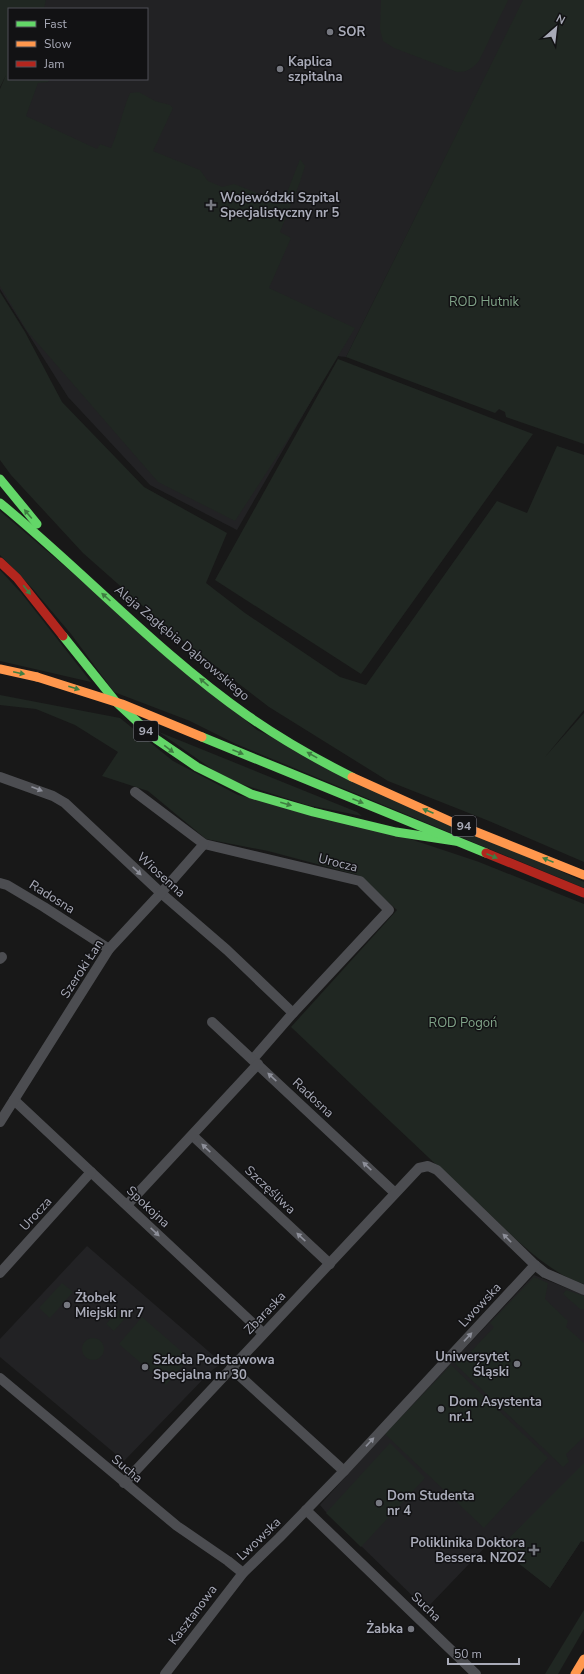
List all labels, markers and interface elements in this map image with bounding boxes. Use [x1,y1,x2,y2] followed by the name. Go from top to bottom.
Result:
[8,8,148,80] legend
[536,8,576,48] north arrow
[553,11,568,28] text: N
[44,16,67,32] text: Fast
[338,23,365,41] place label: SOR
[325,27,335,37] marker: SOR
[44,36,72,52] text: Slow
[288,53,343,86] place label: Kaplica szpitalna
[43,56,65,72] text: Jam
[275,64,285,74] marker: Kaplica szpitalna
[220,189,340,222] place label: Wojewódzki Szpital Specjalistyczny nr 5
[205,199,217,211] marker: Wojewódzki Szpital Specjalistyczny nr 5
[449,293,520,311] park label: ROD Hutnik
[23,508,32,519] one-way arrow
[111,581,253,705] street label: Aleja Zagłębia Dąbrowskiego
[22,585,31,596] one-way arrow
[102,593,111,602] one-way arrow
[12,670,25,676] one-way arrow
[199,678,210,687] one-way arrow
[69,686,81,692] one-way arrow
[134,721,158,741] road number: 94
[163,745,174,753] one-way arrow
[233,749,244,755] one-way arrow
[306,752,318,758] one-way arrow
[31,787,43,793] one-way arrow
[353,799,365,805] one-way arrow
[280,801,292,807] one-way arrow
[422,808,433,814] one-way arrow
[452,816,476,836] road number: 94
[133,848,189,902] street label: Wiosenna
[316,849,360,877] street label: Urocza
[486,853,497,859] one-way arrow
[541,857,553,863] one-way arrow
[132,866,142,875] one-way arrow
[26,876,78,918] street label: Radosna
[56,936,108,1002] street label: Szeroki Łan
[429,1014,498,1032] park label: ROD Pogoń
[267,1072,277,1082] one-way arrow
[288,1074,338,1122] street label: Radosna
[202,1144,211,1153] one-way arrow
[241,1162,299,1218] street label: Szczęśliwa
[362,1162,372,1171] one-way arrow
[122,1182,174,1232] street label: Spokojna
[16,1193,56,1235] street label: Urocza
[151,1227,160,1236] one-way arrow
[296,1232,306,1242] one-way arrow
[502,1233,512,1243] one-way arrow
[455,1279,505,1331] street label: Lwowska
[240,1288,290,1338] street label: Zbaraska
[75,1289,144,1322] place label: Żłobek Miejski nr 7
[62,1300,72,1310] marker: Żłobek Miejski nr 7
[463,1332,472,1341] one-way arrow
[435,1348,510,1381] place label: Uniwersytet Śląski
[153,1351,275,1384] place label: Szkoła Podstawowa Specjalna nr 30
[512,1359,522,1369] marker: Uniwersytet Śląski
[140,1362,150,1372] marker: Szkoła Podstawowa Specjalna nr 30
[449,1393,542,1426] place label: Dom Asystenta nr.1
[436,1404,446,1414] marker: Dom Asystenta nr.1
[365,1437,375,1447] one-way arrow
[108,1451,146,1487] street label: Sucha
[387,1487,475,1520] place label: Dom Studenta nr 4
[374,1498,384,1508] marker: Dom Studenta nr 4
[233,1513,285,1565] street label: Lwowska
[410,1534,525,1567] place label: Poliklinika Doktora Bessera. NZOZ
[528,1544,540,1556] marker: Poliklinika Doktora Bessera. NZOZ
[164,1581,222,1649] street label: Kasztanowa
[407,1588,445,1626] street label: Sucha
[366,1620,403,1638] place label: Żabka
[406,1624,416,1634] marker: Żabka
[448,1640,519,1666] scale bar
[454,1646,482,1662] text: 50 m

